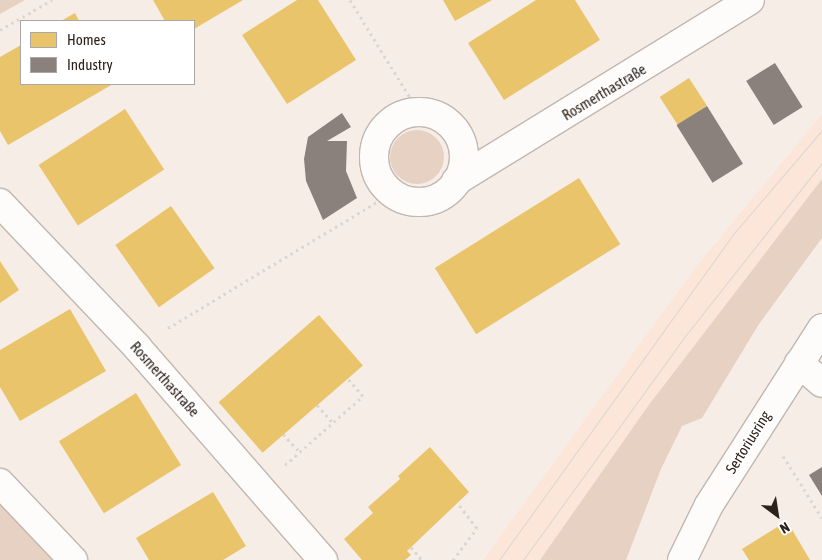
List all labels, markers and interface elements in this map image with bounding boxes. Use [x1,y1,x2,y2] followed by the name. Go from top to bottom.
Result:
[20,20,195,85] legend
[67,31,106,48] text: Homes
[67,56,113,73] text: Industry
[559,60,649,124] street label: Rosmerthastraße
[127,338,203,420] street label: Rosmerthastraße
[722,407,774,477] street label: Sertoriusring
[752,490,802,540] north arrow
[777,519,792,537] text: N

